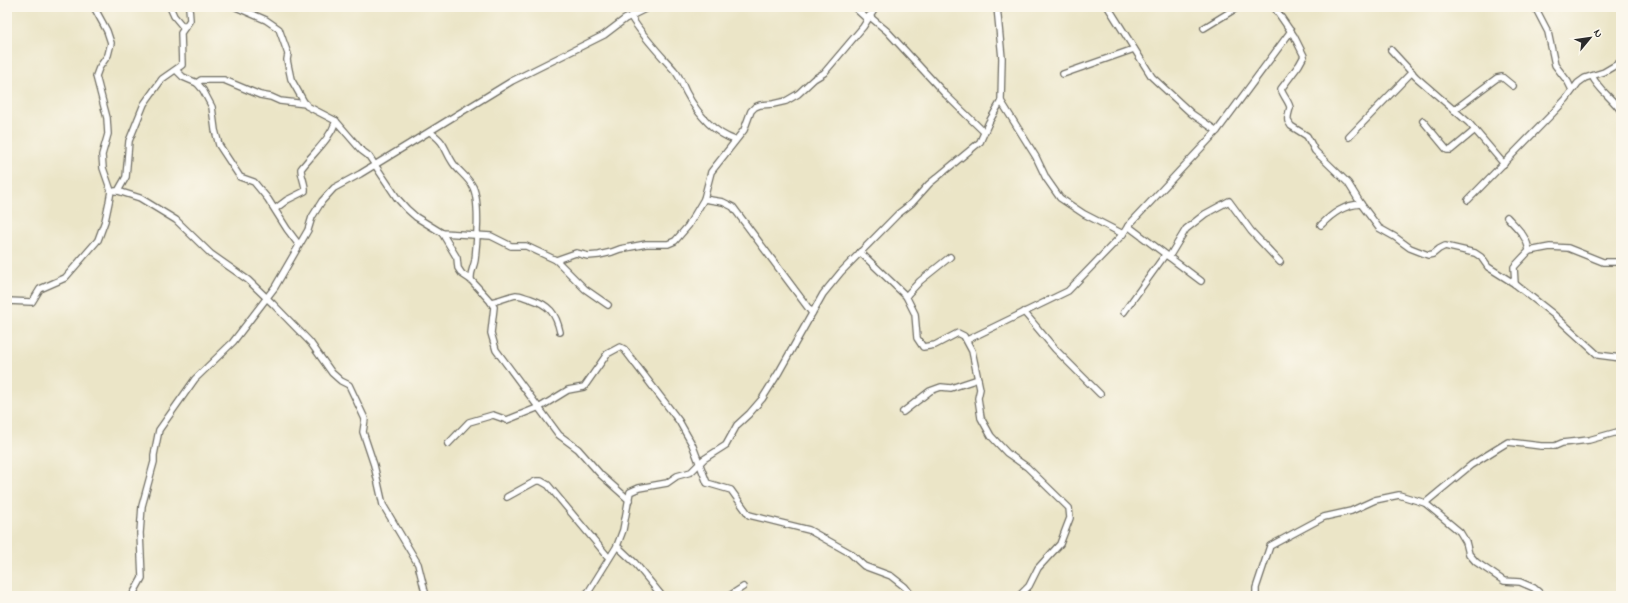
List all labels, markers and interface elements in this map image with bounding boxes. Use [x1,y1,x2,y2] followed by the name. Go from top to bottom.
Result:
[1570,18,1610,58] north arrow
[1589,27,1607,41] text: N

